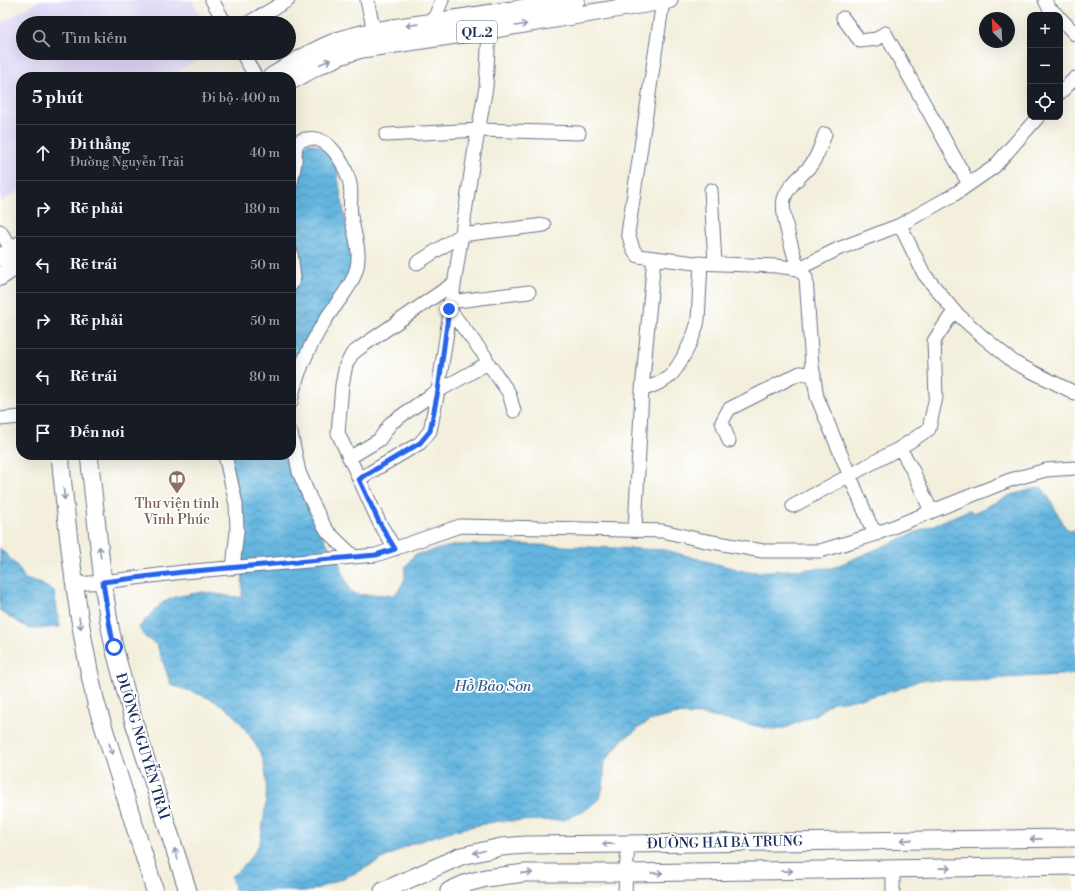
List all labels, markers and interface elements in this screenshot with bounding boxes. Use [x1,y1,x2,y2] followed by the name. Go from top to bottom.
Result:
[979,12,1015,48] north arrow
[1027,12,1063,120] map controls
[1027,12,1063,48] button: +
[16,16,296,60] search box
[406,21,419,29] one-way arrow
[457,21,497,43] road number: QL.2
[514,21,527,29] one-way arrow
[30,27,52,49] icon: search
[62,29,127,48] text: Tìm kiếm
[1027,48,1063,84] button: −
[319,58,331,66] one-way arrow
[1027,84,1063,120] button: locate
[32,87,83,109] text: 5 phút
[202,90,280,106] text: Đi bộ · 400 m
[70,135,130,154] text: Đi thẳng
[32,142,54,164] icon: ahead
[250,145,280,161] text: 40 m
[70,154,184,170] text: Đường Nguyễn Trãi
[32,198,54,220] icon: right
[70,199,123,218] text: Rẽ phải
[244,201,280,217] text: 180 m
[32,254,54,276] icon: left
[70,255,117,274] text: Rẽ trái
[250,257,280,273] text: 50 m
[440,300,458,318] route end
[32,310,54,332] icon: right
[70,311,123,330] text: Rẽ phải
[250,313,280,329] text: 50 m
[32,366,54,388] icon: left
[70,367,117,386] text: Rẽ trái
[249,369,280,385] text: 80 m
[32,422,54,444] icon: arrive
[70,423,124,442] text: Đến nơi
[167,469,187,494] library icon: Thư viện tỉnh Vĩnh Phúc
[60,487,68,500] one-way arrow
[135,495,220,529] place label: Thư viện tỉnh Vĩnh Phúc
[96,546,104,559] one-way arrow
[76,616,84,629] one-way arrow
[105,638,123,656] route start
[111,670,177,822] street label: ĐƯỜNG NGUYỄN TRÃI
[453,677,532,696] water label: Hồ Bảo Sơn
[108,742,115,755] one-way arrow
[647,831,804,853] street label: ĐƯỜNG HAI BÀ TRƯNG
[1030,835,1043,843] one-way arrow
[900,836,913,844] one-way arrow
[602,840,615,848] one-way arrow
[172,848,179,861] one-way arrow
[472,849,485,856] one-way arrow
[938,865,951,872] one-way arrow
[780,867,793,875] one-way arrow
[650,869,663,877] one-way arrow
[520,870,533,877] one-way arrow

